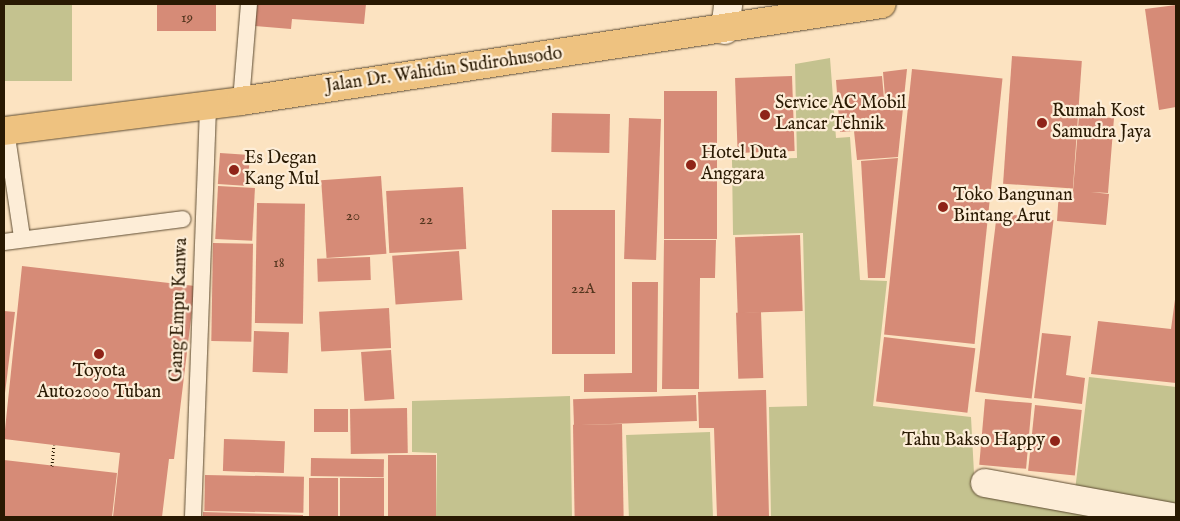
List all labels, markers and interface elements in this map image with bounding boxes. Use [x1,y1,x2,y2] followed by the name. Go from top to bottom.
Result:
[181,9,193,27] house number: 19
[324,44,564,98] street label: Jalan Dr. Wahidin Sudirohusodo
[775,94,906,136] place label: Service AC Mobil Lancar Tehnik
[1052,102,1151,144] place label: Rumah Kost Samudra Jaya
[759,109,771,121] marker: Service AC Mobil Lancar Tehnik
[1036,117,1048,129] marker: Rumah Kost Samudra Jaya
[701,144,787,186] place label: Hotel Duta Anggara
[244,149,319,192] place label: Es Degan Kang Mul
[685,159,697,171] marker: Hotel Duta Anggara
[228,164,240,176] marker: Es Degan Kang Mul
[953,186,1073,228] place label: Toko Bangunan Bintang Arut
[937,201,949,213] marker: Toko Bangunan Bintang Arut
[346,207,360,225] house number: 20
[419,211,433,229] house number: 22
[167,237,193,383] street label: Gang Empu Kanwa
[273,254,285,272] house number: 18
[571,280,595,298] house number: 22A
[93,348,105,360] marker: Toyota Auto2000 Tuban
[37,362,161,404] place label: Toyota Auto2000 Tuban
[902,430,1045,452] place label: Tahu Bakso Happy
[1049,435,1061,447] marker: Tahu Bakso Happy

